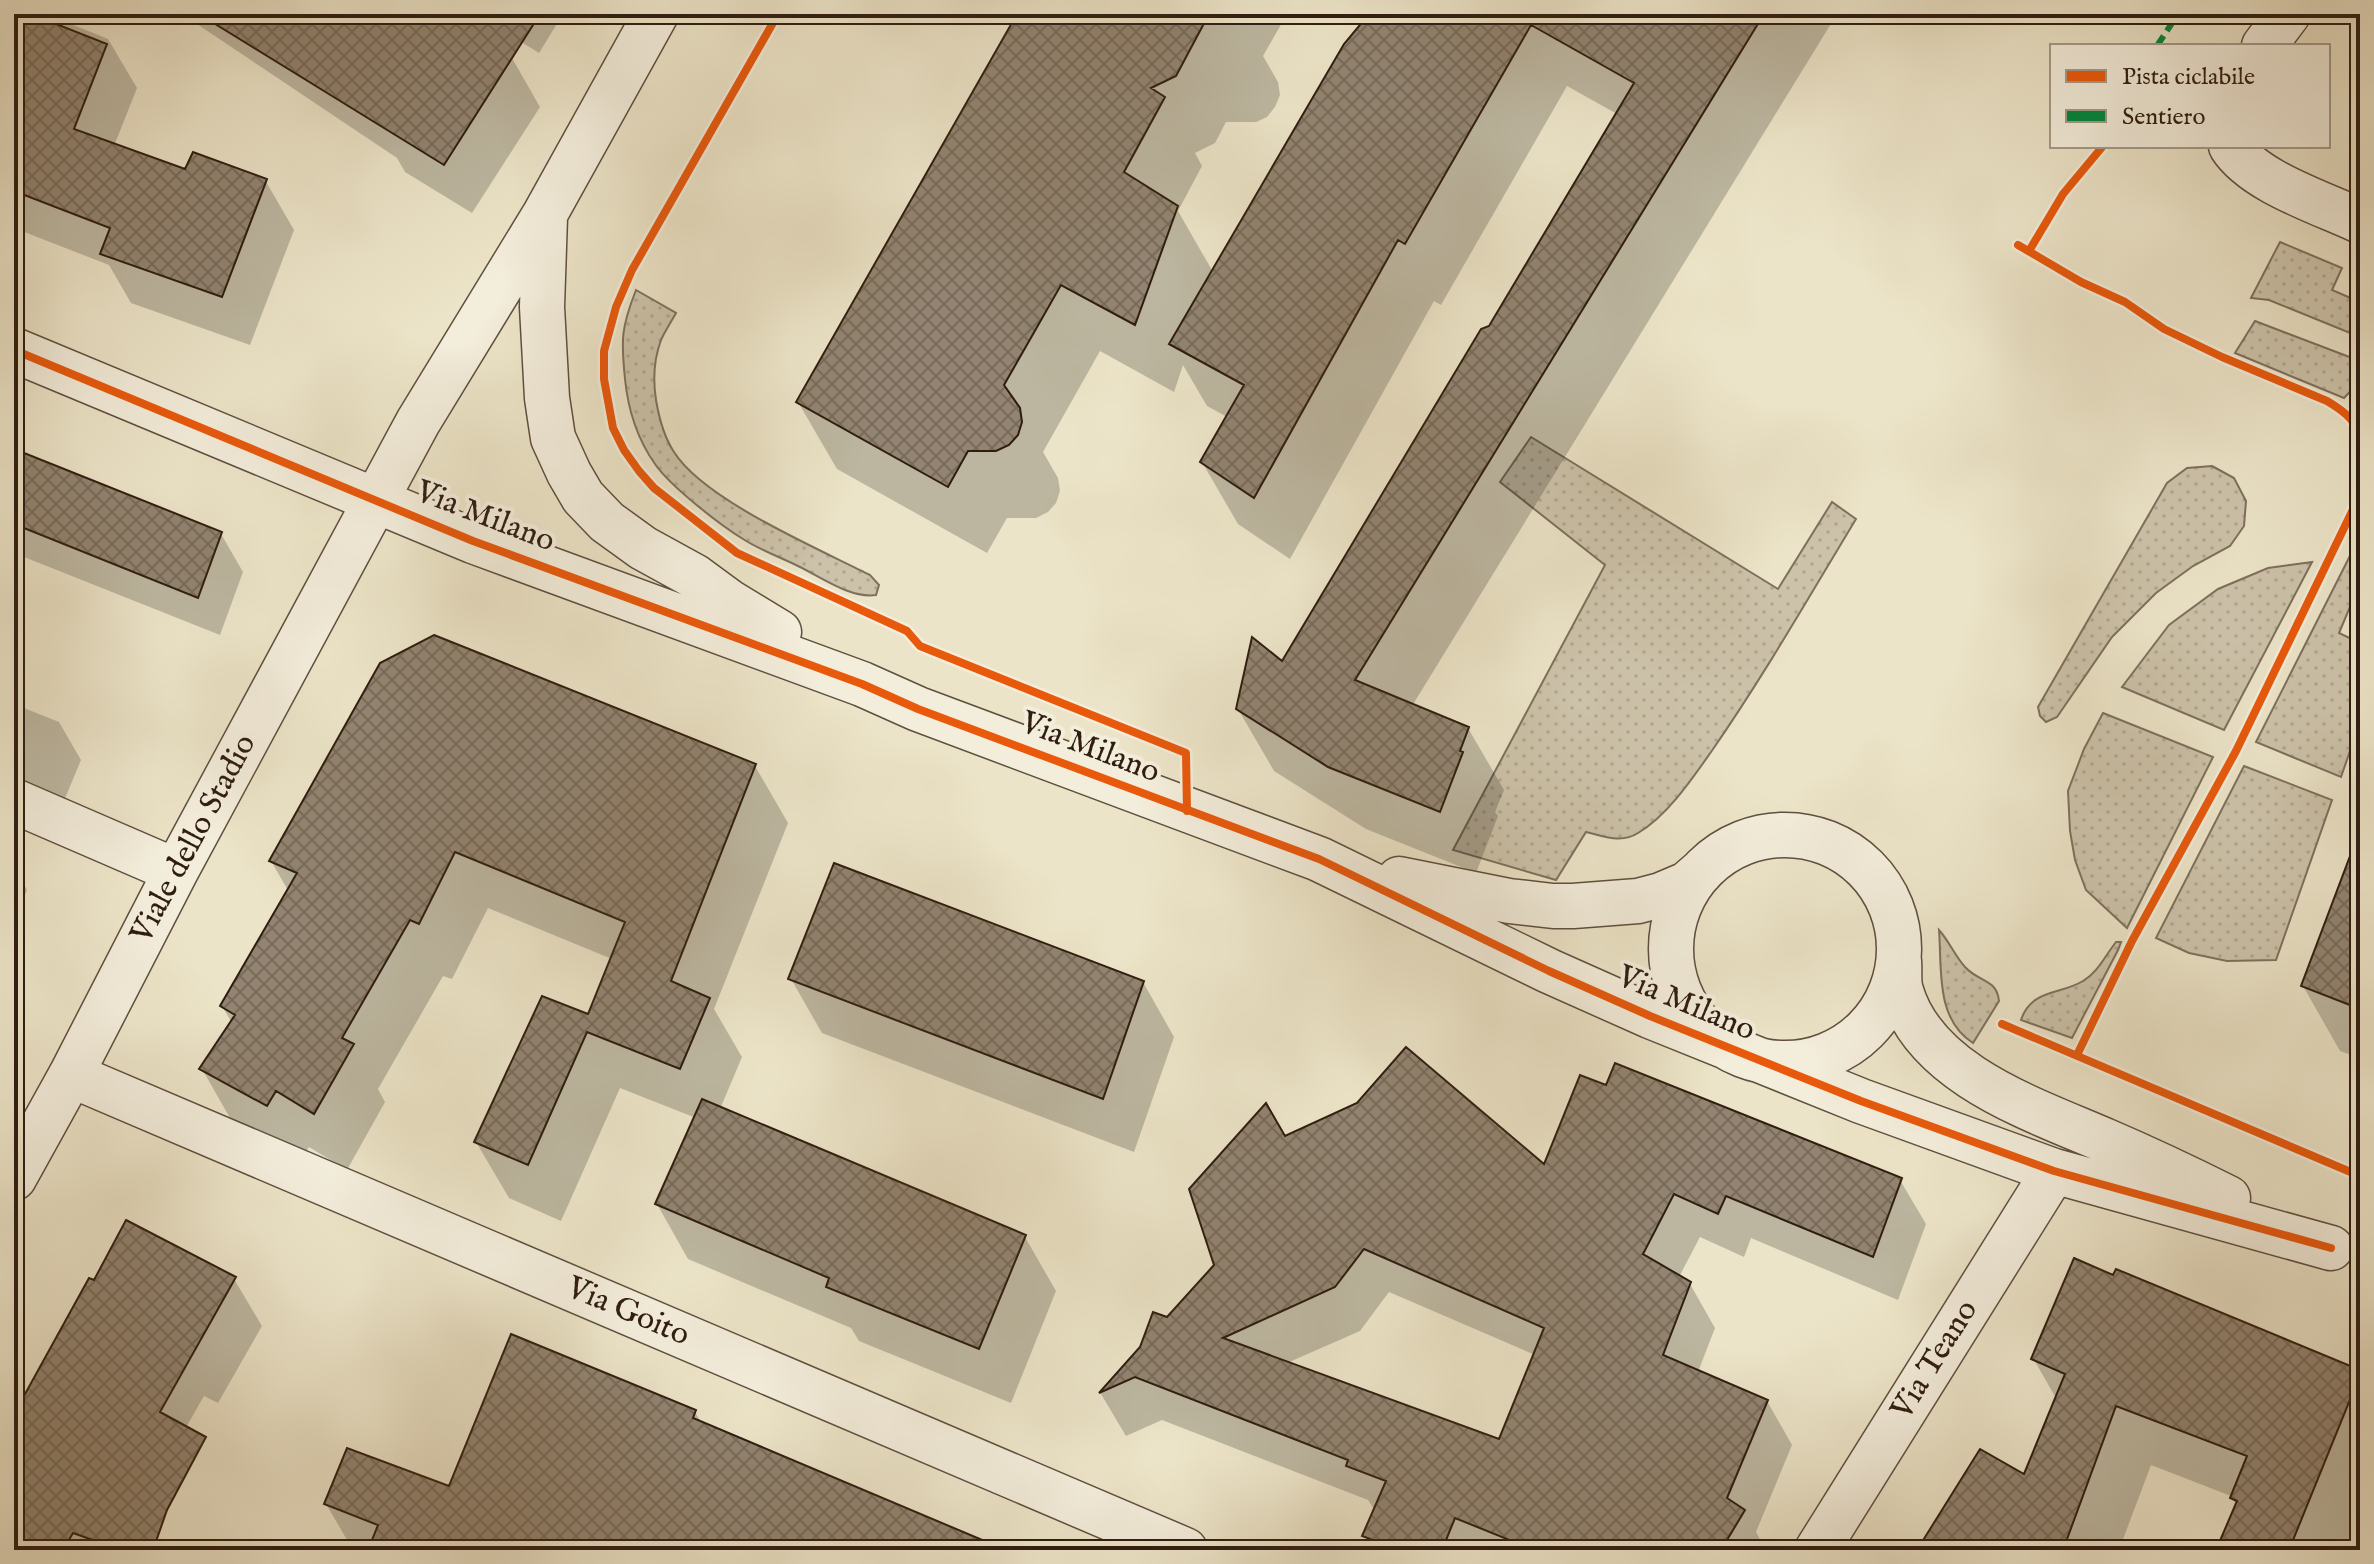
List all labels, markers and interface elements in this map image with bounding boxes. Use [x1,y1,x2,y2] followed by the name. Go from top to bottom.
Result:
[2050,44,2330,148] legend
[2122,62,2255,93] text: Pista ciclabile
[2122,102,2205,133] text: Sentiero
[409,471,560,562] street label: Via Milano
[1014,702,1165,793] street label: Via Milano
[121,727,266,951] street label: Viale dello Stadio
[1610,956,1761,1051] street label: Via Milano
[559,1267,696,1356] street label: Via Goito
[1882,1292,1988,1428] street label: Via Teano

